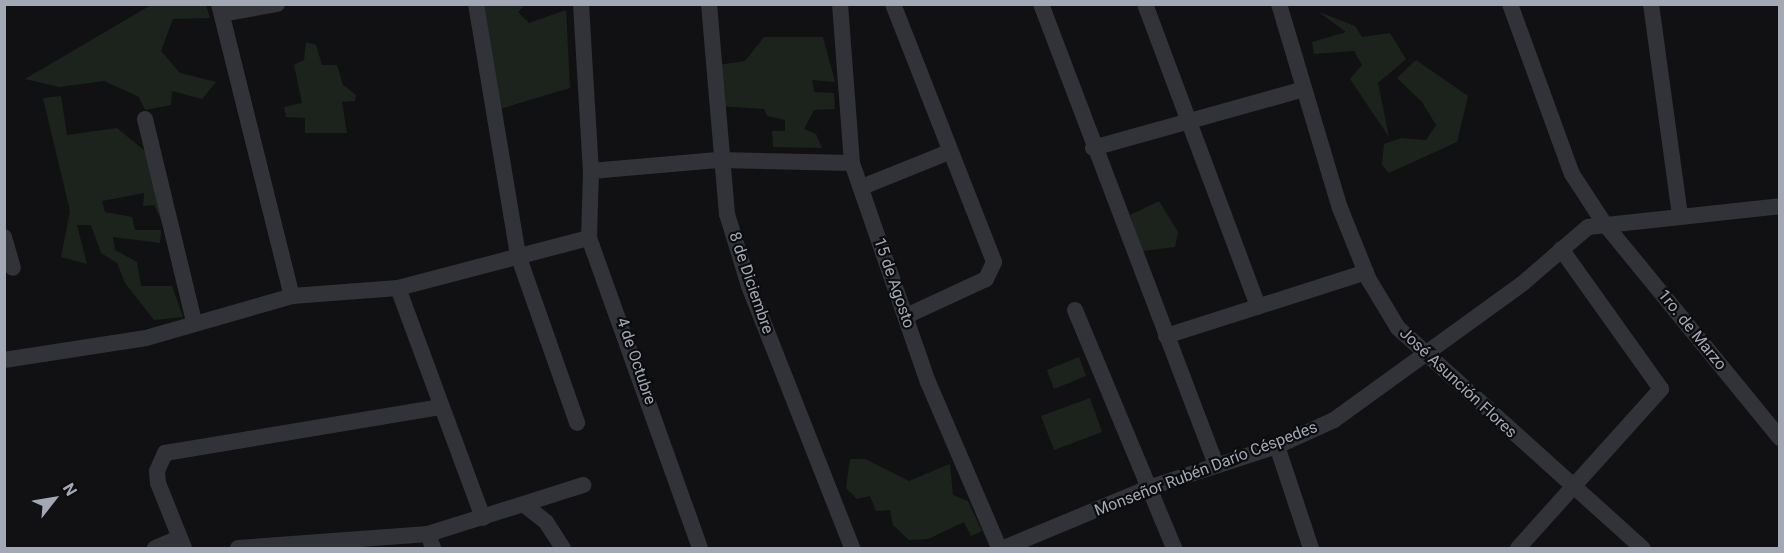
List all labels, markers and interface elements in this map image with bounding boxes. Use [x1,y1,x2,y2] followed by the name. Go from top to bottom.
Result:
[725,230,777,336] street label: 8 de Diciembre
[870,235,918,331] street label: 15 de Agosto
[1654,286,1730,374] street label: 1ro. de Marzo
[612,315,660,407] street label: 4 de Octubre
[1395,324,1521,442] street label: José Asunción Flores
[1092,418,1320,520] street label: Monseñor Rubén Darío Céspedes
[24,469,84,529] north arrow
[59,480,81,499] text: N

